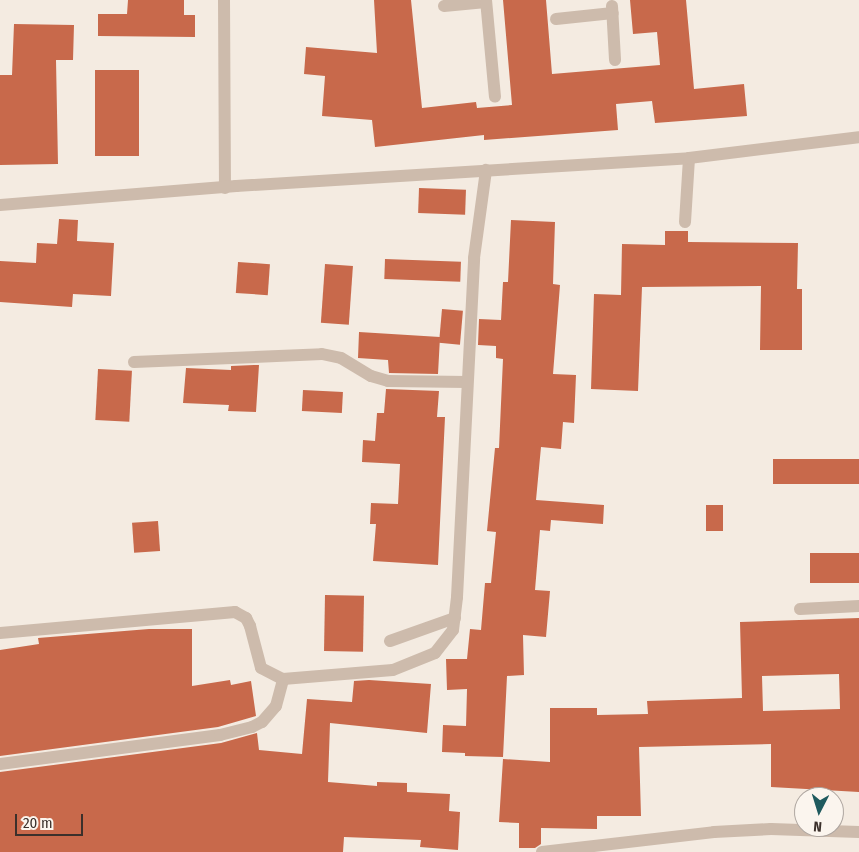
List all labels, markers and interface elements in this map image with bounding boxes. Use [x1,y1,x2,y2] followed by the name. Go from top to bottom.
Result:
[794,787,844,837] north arrow
[18,804,85,836] scale bar
[23,814,53,832] text: 20 m
[813,818,823,835] text: N

